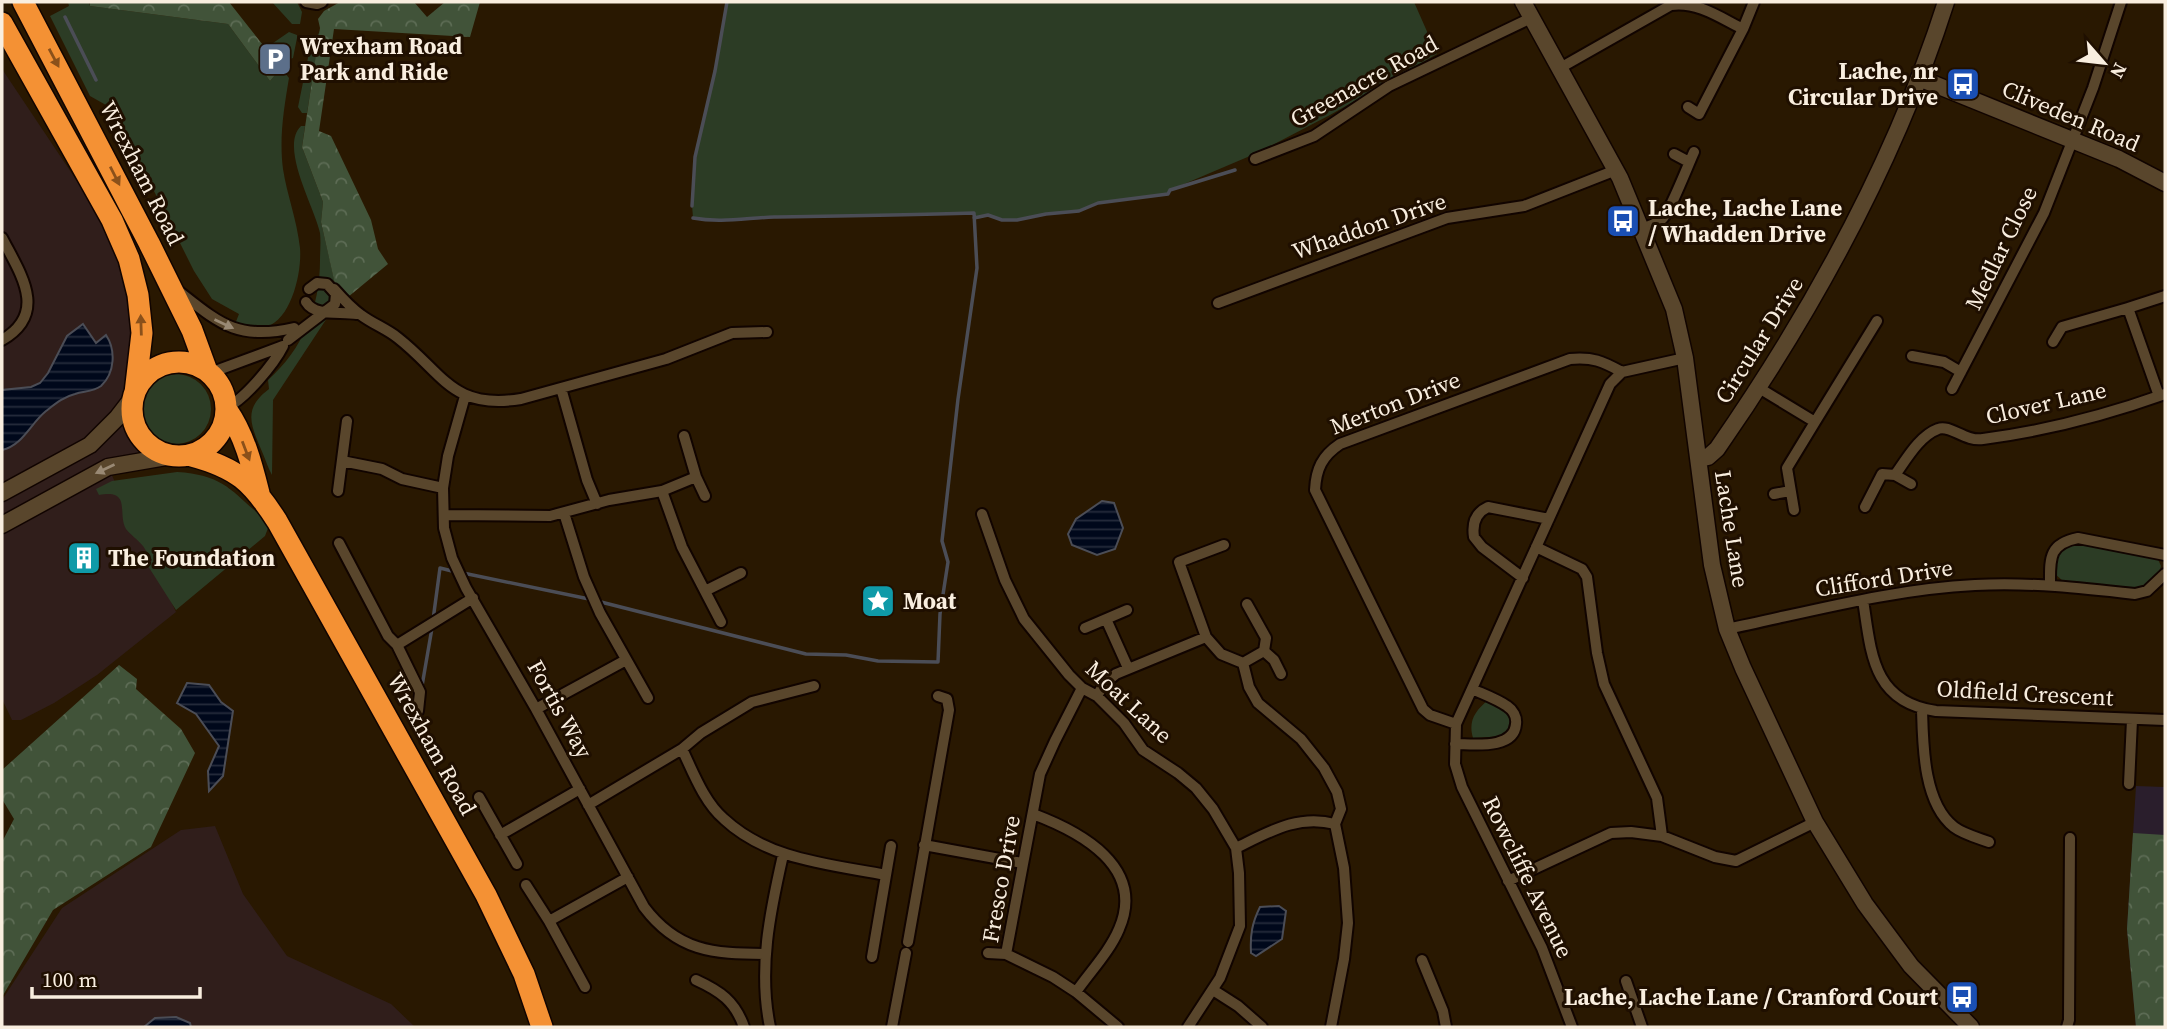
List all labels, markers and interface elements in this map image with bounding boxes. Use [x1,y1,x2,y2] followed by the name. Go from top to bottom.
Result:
[1284,27,1444,135] street label: Greenacre Road
[2069,28,2139,98] north arrow
[300,30,463,88] place label: Wrexham Road Park and Ride
[256,40,294,78] parking icon: Wrexham Road Park and Ride
[48,48,59,68] one-way arrow
[1788,55,1938,113] place label: Lache, nr Circular Drive
[2104,59,2134,83] text: N
[1944,65,1982,103] bus stop icon: Lache, nr Circular Drive
[1997,73,2145,159] street label: Cliveden Road
[92,95,192,251] street label: Wrexham Road
[108,166,120,186] one-way arrow
[1957,181,2045,315] street label: Medlar Close
[1288,185,1450,267] street label: Whaddon Drive
[1648,192,1842,250] place label: Lache, Lache Lane / Whadden Drive
[1604,202,1642,240] bus stop icon: Lache, Lache Lane / Whadden Drive
[1707,270,1811,410] street label: Circular Drive
[136,314,147,336] one-way arrow
[214,318,234,330] one-way arrow
[1325,364,1465,442] street label: Merton Drive
[1983,374,2109,432] street label: Clover Lane
[241,440,252,461] one-way arrow
[95,464,116,475] one-way arrow
[1707,468,1757,590] street label: Lache Lane
[65,539,103,577] building icon: The Foundation
[108,542,275,574] place label: The Foundation
[1813,551,1955,605] street label: Clifford Drive
[859,582,897,620] place icon: Moat
[903,585,957,617] place label: Moat
[1078,653,1180,751] street label: Moat Lane
[520,654,600,764] street label: Fortis Way
[380,667,484,821] street label: Wrexham Road
[1936,672,2115,714] street label: Oldfield Crescent
[1475,791,1581,963] street label: Rowcliffe Avenue
[974,813,1028,945] street label: Fresco Drive
[32,956,200,1000] scale bar
[42,965,97,994] text: 100 m
[1943,978,1981,1016] bus stop icon: Lache, Lache Lane / Cranford Court
[1564,981,1939,1013] place label: Lache, Lache Lane / Cranford Court

